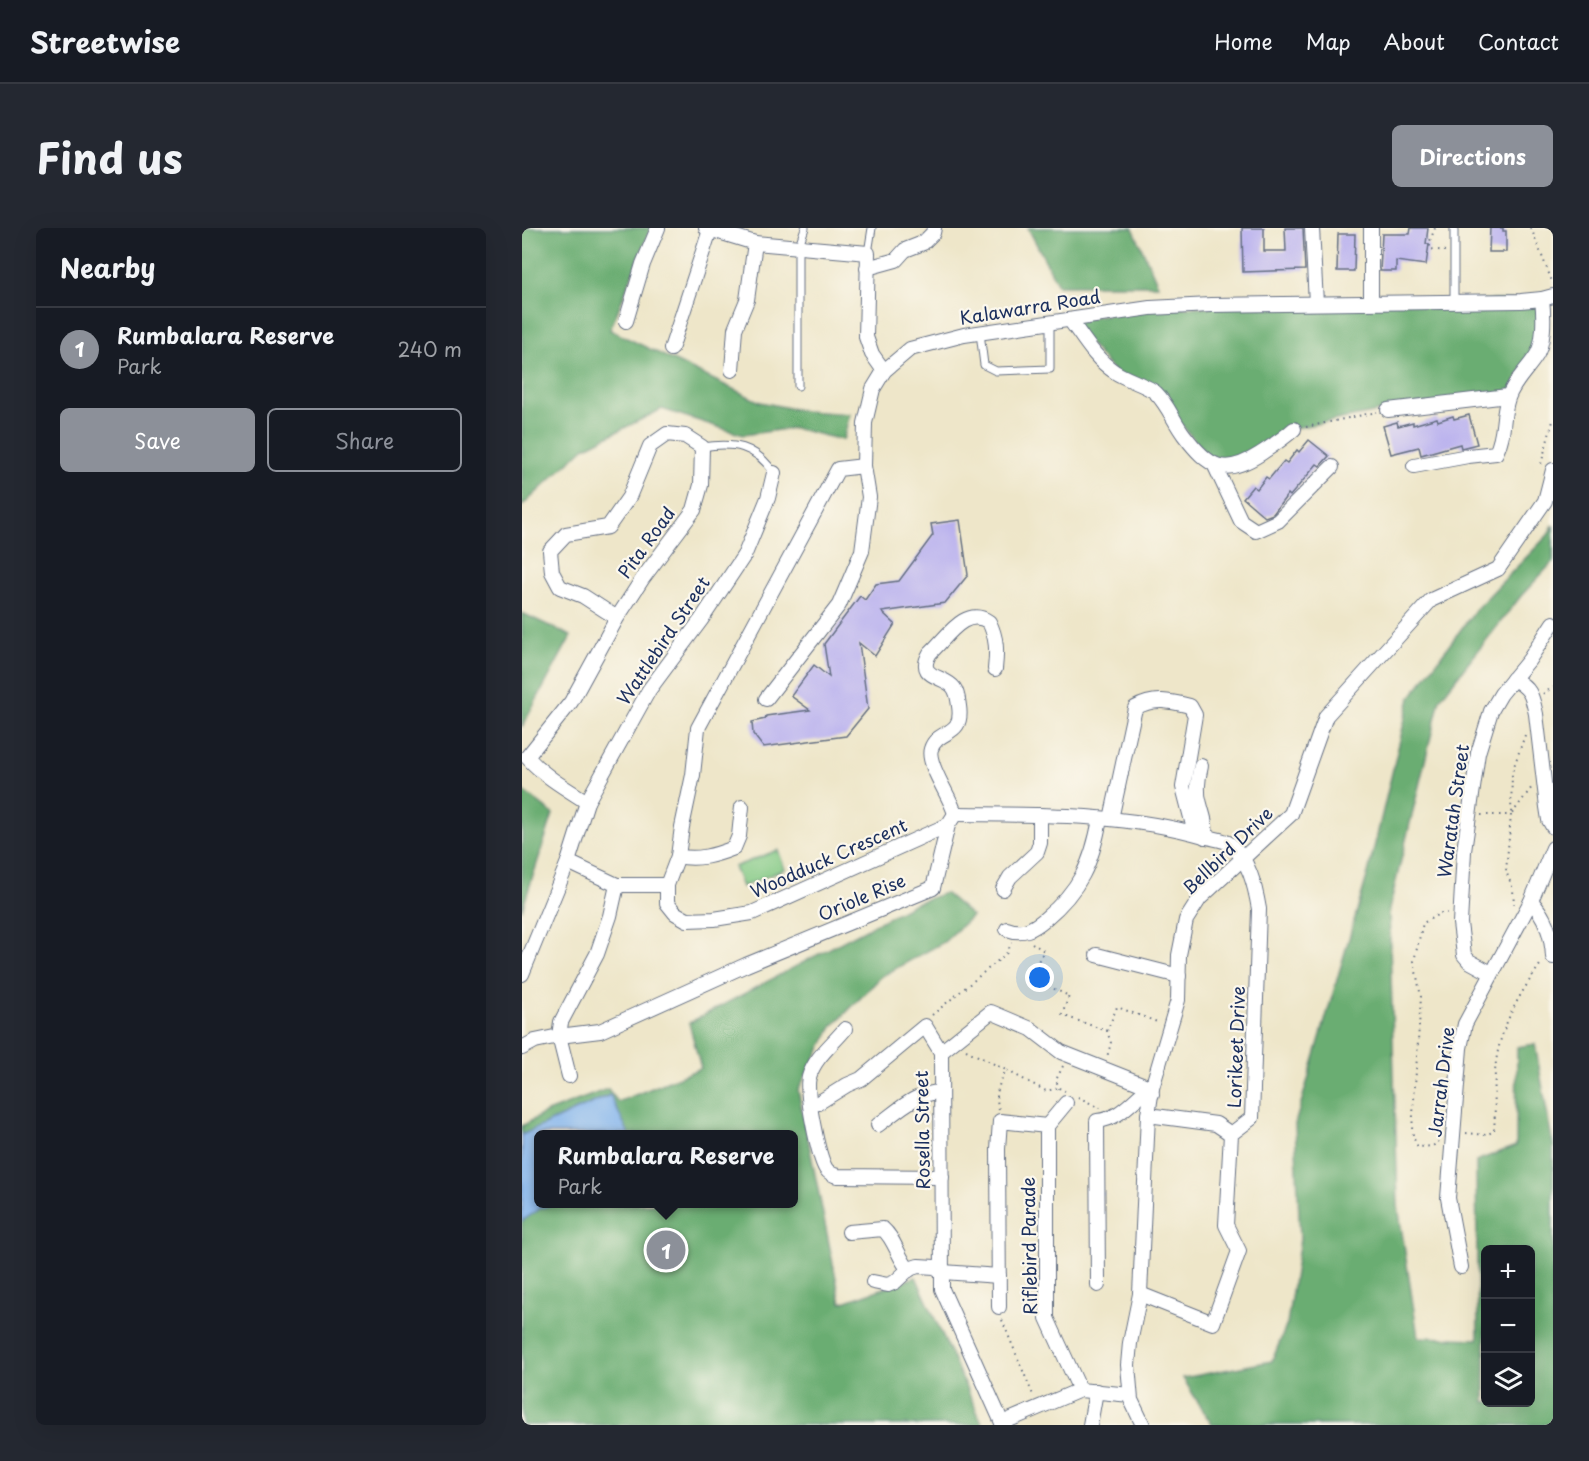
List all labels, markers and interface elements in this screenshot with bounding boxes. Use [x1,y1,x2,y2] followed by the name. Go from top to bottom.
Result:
[30,20,180,63] text: Streetwise
[1214,25,1273,57] text: Home
[1306,25,1351,57] text: Map
[1384,25,1445,57] text: About
[1478,25,1559,57] text: Contact
[36,125,183,188] text: Find us
[1392,125,1553,187] button: Directions
[60,248,155,287] text: Nearby
[957,282,1102,331] street label: Kalawarra Road
[117,318,334,351] text: Rumbalara Reserve
[75,334,84,364] text: 1
[397,334,462,364] text: 240 m
[117,351,162,381] text: Park
[60,408,255,472] button: Save
[267,408,462,472] button: Share
[611,501,681,583] street label: Pita Road
[610,570,716,710] street label: Wattlebird Street
[1430,742,1475,879] street label: Waratah Street
[1176,799,1278,900] street label: Bellbird Drive
[746,811,911,904] street label: Woodduck Crescent
[813,866,909,927] street label: Oriole Rise
[1025,963,1054,992] your location
[1220,986,1251,1108] street label: Lorikeet Drive
[1420,1025,1461,1139] street label: Jarrah Drive
[907,1070,936,1190] street label: Rosella Street
[534,1130,798,1208] popup
[557,1138,775,1171] text: Rumbalara Reserve
[557,1171,602,1201] text: Park
[1014,1177,1043,1315] street label: Riflebird Parade
[646,1228,686,1272] pin: 1
[1481,1245,1535,1407] map controls
[1481,1245,1535,1299] button: +
[1481,1299,1535,1353] button: −
[1481,1353,1535,1407] button: layers

